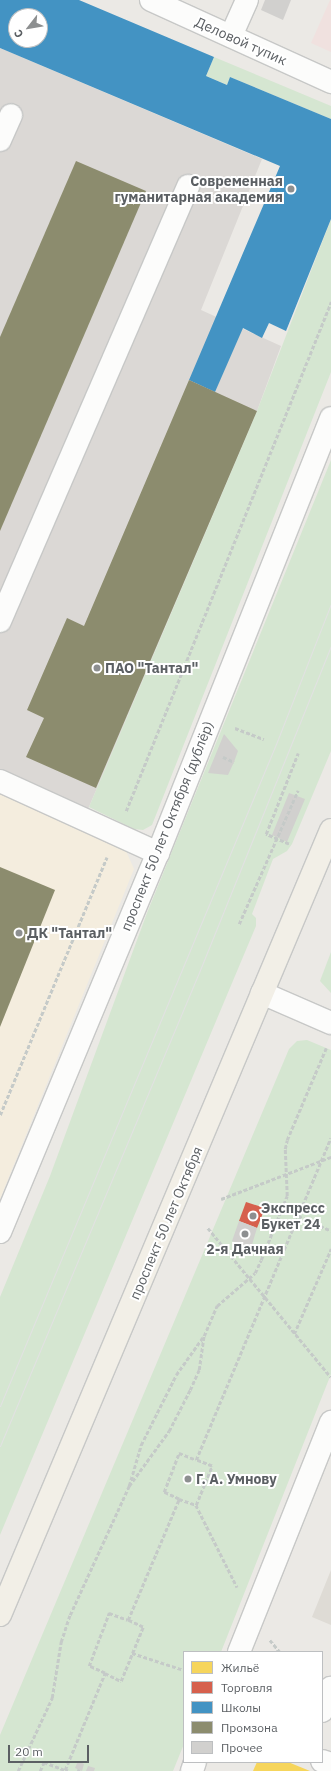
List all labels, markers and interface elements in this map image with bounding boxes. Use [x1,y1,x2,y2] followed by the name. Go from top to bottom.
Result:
[8,8,48,48] north arrow
[193,13,289,69] street label: Деловой тупик
[11,27,26,40] text: С
[114,173,283,206] place label: Современная гуманитарная академия
[286,184,296,194] marker: Современная гуманитарная академия
[105,660,198,676] place label: ПАО "Тантал"
[92,663,102,673] marker: ПАО "Тантал"
[117,719,217,933] street label: проспект 50 лет Октября (дублёр)
[27,925,112,941] place label: ДК "Тантал"
[14,928,24,938] marker: ДК "Тантал"
[126,1144,206,1302] street label: проспект 50 лет Октября
[261,1200,325,1232] place label: Экспресс Букет 24
[248,1211,258,1221] marker: Экспресс Букет 24
[240,1229,250,1239] marker: 2-я Дачная
[206,1241,284,1257] place label: 2-я Дачная
[196,1471,277,1487] place label: Г. А. Умнову
[183,1474,193,1484] marker: Г. А. Умнову
[183,1651,323,1763] legend
[221,1660,259,1675] text: Жильё
[221,1680,272,1695] text: Торговля
[221,1700,261,1715] text: Школы
[221,1720,278,1735] text: Промзона
[10,1737,91,1763] scale bar
[221,1740,263,1755] text: Прочее
[15,1744,43,1759] text: 20 m

